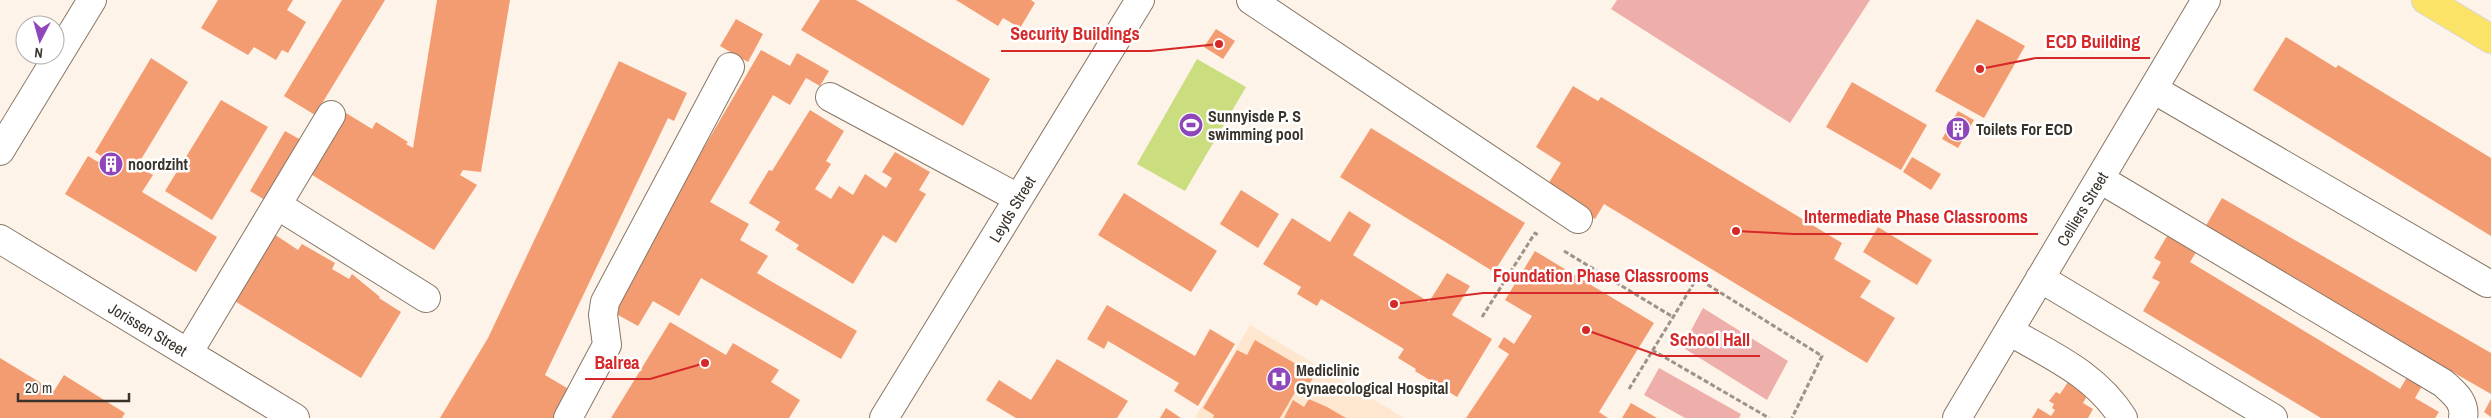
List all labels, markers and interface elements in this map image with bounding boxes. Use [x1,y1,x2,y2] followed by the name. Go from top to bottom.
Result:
[15,15,65,65] north arrow
[1001,18,1150,51] callout: Security Buildings
[1010,21,1140,46] text: Security Buildings
[2036,25,2150,58] callout: ECD Building
[2046,29,2140,54] text: ECD Building
[34,44,44,62] text: N
[1208,105,1304,145] place label: Sunnyisde P. S swimming pool
[1178,112,1204,138] sports icon: Sunnyisde P. S swimming pool
[1945,116,1971,142] building icon: Toilets For ECD
[1976,118,2073,140] place label: Toilets For ECD
[98,151,124,177] building icon: noordziht
[128,153,188,175] place label: noordziht
[2051,167,2113,250] street label: Celliers Street
[984,171,1041,246] street label: Leyds Street
[1794,201,2038,234] callout: Intermediate Phase Classrooms
[1804,204,2028,229] text: Intermediate Phase Classrooms
[1483,260,1719,293] callout: Foundation Phase Classrooms
[1493,263,1709,288] text: Foundation Phase Classrooms
[105,297,192,361] street label: Jorissen Street
[1660,323,1760,356] callout: School Hall
[1670,327,1750,352] text: School Hall
[585,346,650,379] callout: Balrea
[594,350,640,375] text: Balrea
[1296,359,1448,399] place label: Mediclinic Gynaecological Hospital
[1266,366,1292,392] hospital icon: Mediclinic Gynaecological Hospital
[18,370,129,402] scale bar
[25,377,52,398] text: 20 m

